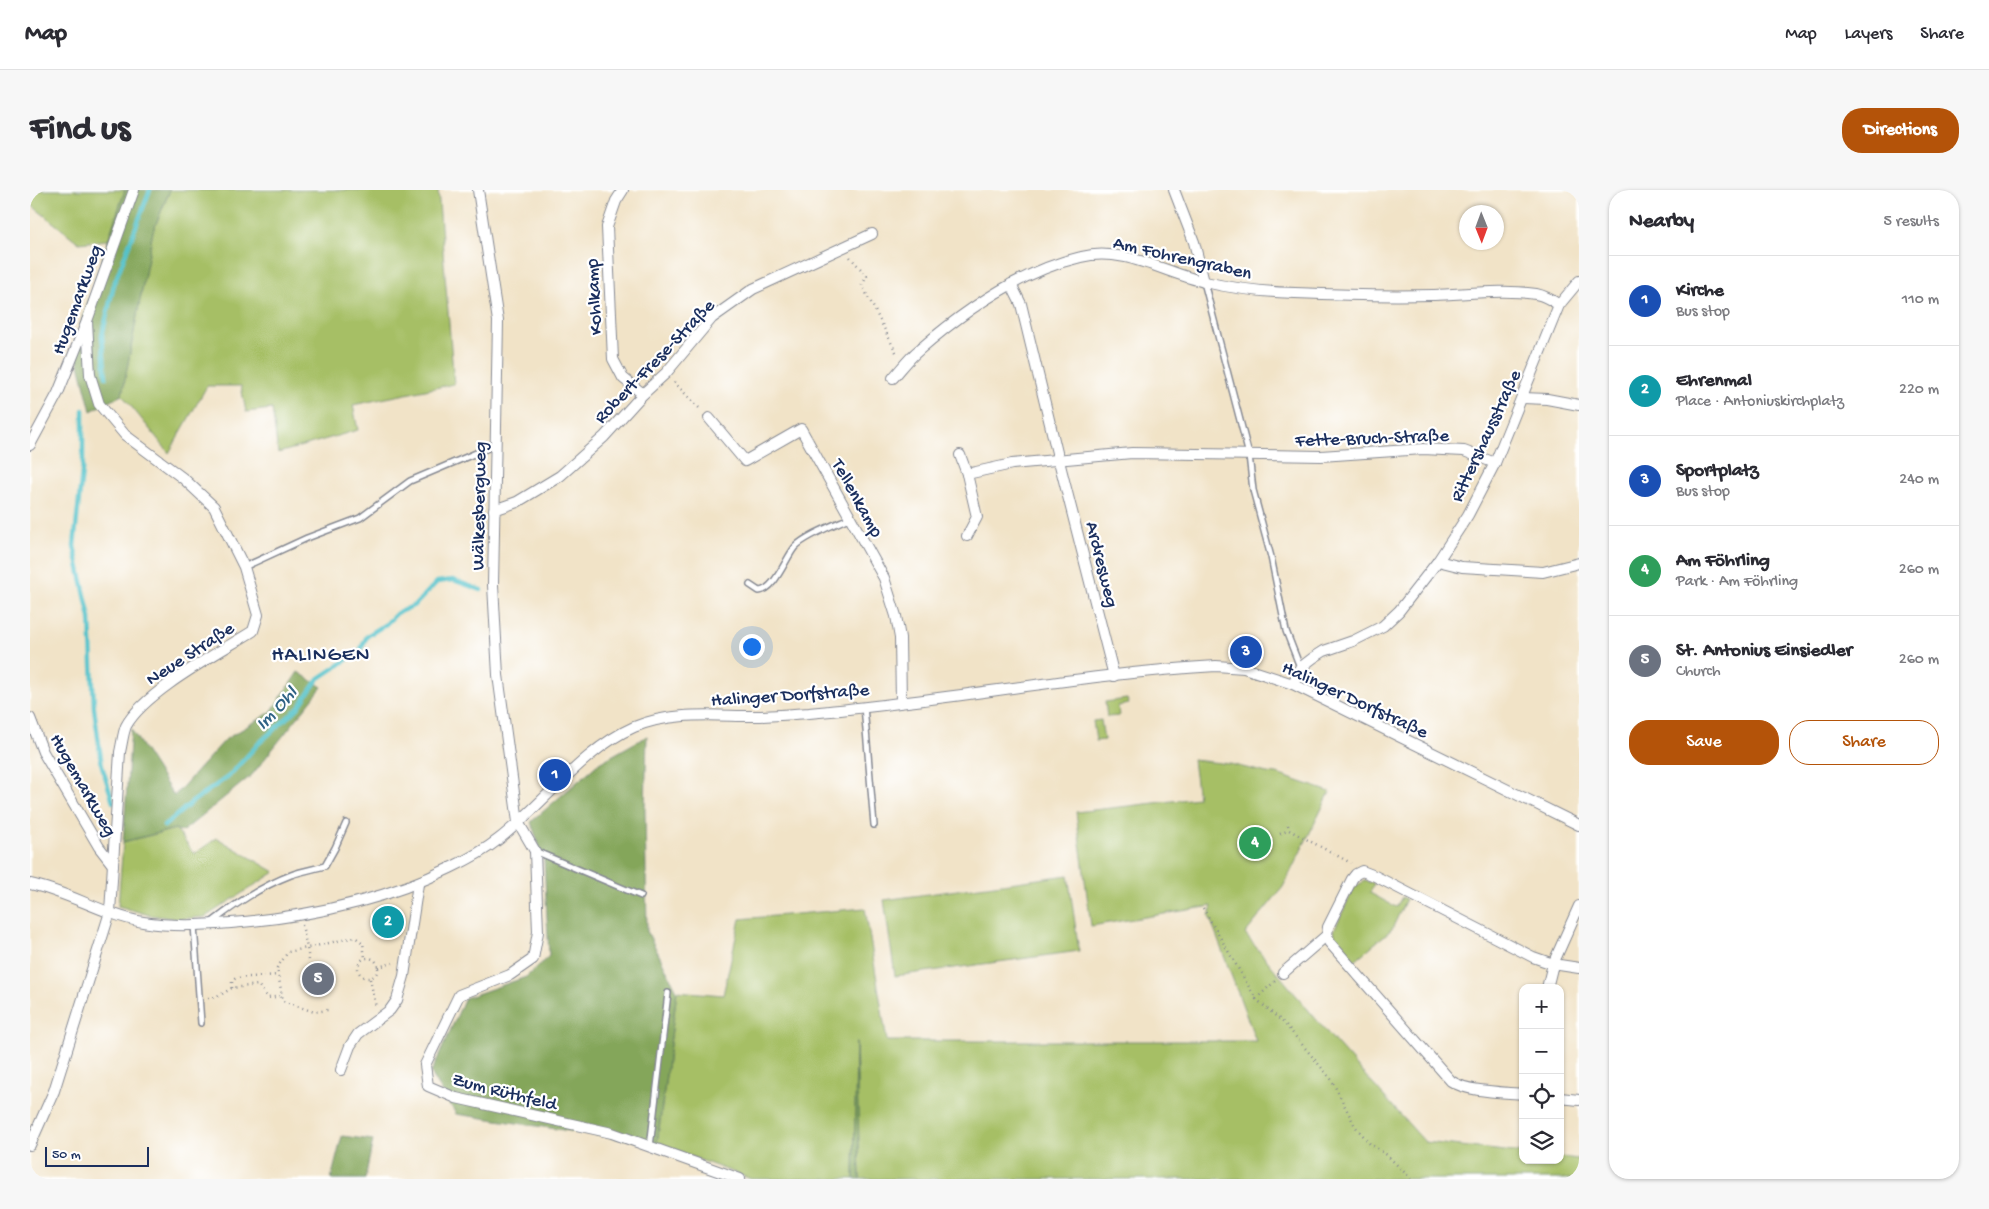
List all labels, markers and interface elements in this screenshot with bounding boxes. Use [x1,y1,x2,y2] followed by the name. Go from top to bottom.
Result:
[25,20,67,49] text: Map
[1785,24,1817,45] text: Map
[1845,24,1892,45] text: Layers
[1920,24,1964,45] text: Share
[1842,108,1959,153] button: Directions
[30,110,130,151] text: Find us
[1459,205,1504,250] north arrow
[1629,210,1694,235] text: Nearby
[1884,213,1939,232] text: 5 results
[1111,232,1254,287] street label: Am Fohrengraben
[48,242,109,358] street label: Hugemarkweg
[582,257,609,336] street label: Kohlkamp
[1676,280,1724,303] text: Kirche
[1642,291,1648,310] text: 1
[1902,291,1939,310] text: 110 m
[590,295,721,430] street label: Robert-Frese-Straße
[1676,303,1730,322] text: Bus stop
[1446,367,1528,506] street label: Rittershausstraße
[1676,370,1752,393] text: Ehrenmal
[1641,381,1649,400] text: 2
[1899,381,1939,400] text: 220 m
[1676,393,1844,412] text: Place · Antoniuskirchplatz
[1294,425,1450,454] street label: Fette-Bruch-Straße
[468,441,493,571] street label: Wälkesbergweg
[825,455,887,543] street label: Tellenkamp
[1676,460,1759,483] text: Sportplatz
[1641,471,1649,490] text: 3
[1899,471,1939,490] text: 240 m
[1676,483,1730,502] text: Bus stop
[1079,519,1122,610] street label: Ardresweg
[1676,550,1770,573] text: Am Föhrling
[1641,561,1649,580] text: 4
[1899,561,1939,580] text: 260 m
[1676,573,1798,592] text: Park · Am Föhrling
[142,618,240,692] street label: Neue Straße
[1230,633,1262,671] pin: 3
[739,634,765,660] your location
[1676,640,1852,663] text: St. Antonius Einsiedler
[272,644,370,669] district label: HALINGEN
[1641,651,1649,670] text: 5
[1899,651,1939,670] text: 260 m
[1278,657,1431,745] street label: Halinger Dorfstraße
[1676,663,1720,682] text: Church
[710,679,870,714] street label: Halinger Dorfstraße
[252,682,304,736] water label: Im Ohl
[1629,720,1779,765] button: Save
[1789,720,1939,765] button: Share
[43,730,121,841] street label: Hugemarkweg
[539,756,571,794] pin: 1
[1239,824,1271,862] pin: 4
[372,903,404,941] pin: 2
[302,960,334,998] pin: 5
[1519,984,1564,1164] map controls
[1519,984,1564,1029] button: +
[1519,1029,1564,1074] button: −
[449,1069,561,1118] street label: Zum Rüthfeld
[1519,1074,1564,1119] button: locate
[1519,1119,1564,1164] button: layers
[45,1144,149,1167] scale bar
[52,1147,81,1164] text: 50 m

